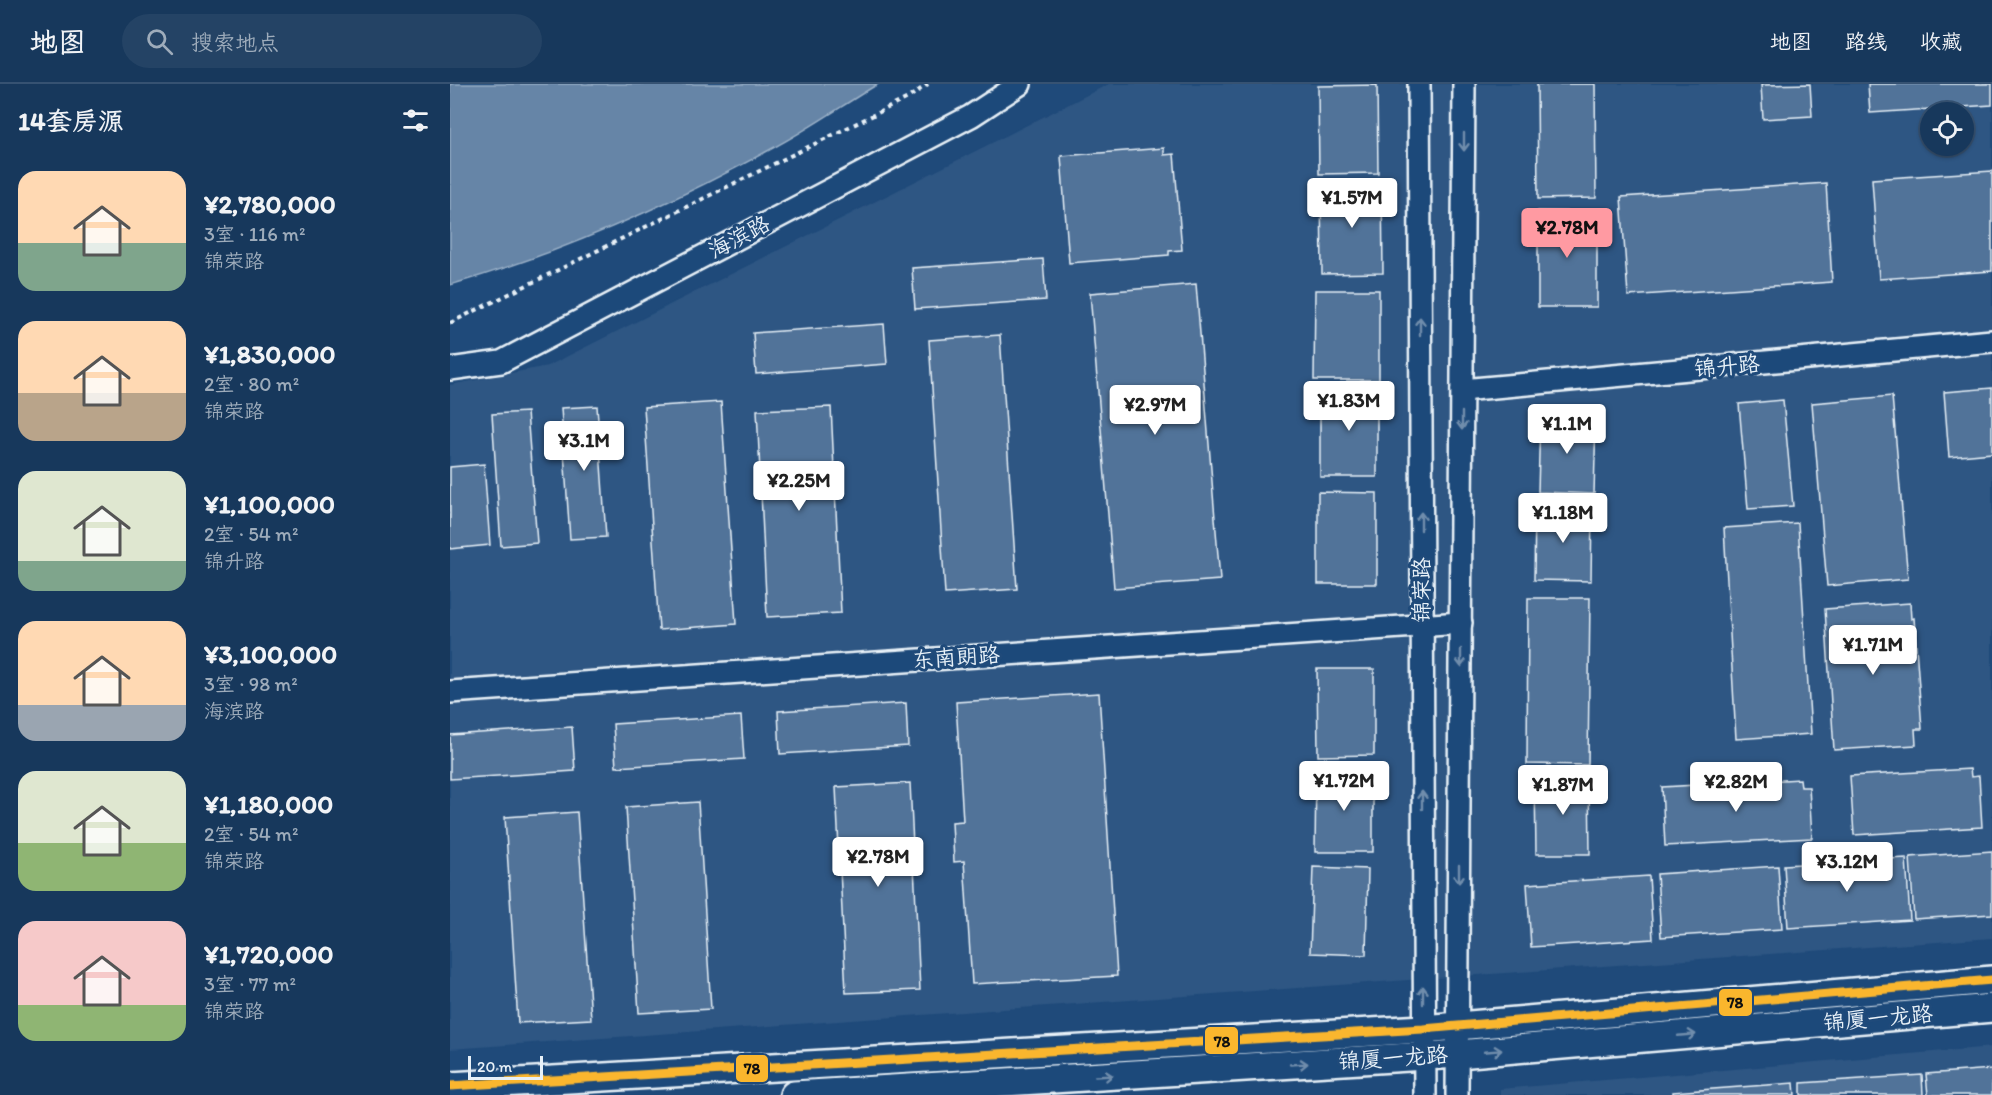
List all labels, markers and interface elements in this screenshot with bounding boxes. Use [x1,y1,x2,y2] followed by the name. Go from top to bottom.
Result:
[122,14,542,68] search box
[30,25,86,59] text: 地图
[143,25,176,58] icon: search
[191,29,279,56] text: 搜索地点
[1770,29,1812,54] text: 地图
[1845,29,1887,54] text: 路线
[1920,29,1962,54] text: 收藏
[1920,102,1974,156] map controls
[1920,102,1974,156] button: locate
[399,104,432,137] icon: filters
[18,105,124,137] text: 14套房源
[1458,132,1470,152] one-way arrow
[1303,178,1401,229] pin: ¥1.57M
[1321,185,1383,209] text: ¥1.57M
[204,188,336,220] text: ¥2,780,000
[66,195,138,267] icon: home
[1518,208,1616,259] pin: ¥2.78M
[704,210,774,264] street label: 海滨路
[1535,215,1599,239] text: ¥2.78M
[204,222,305,246] text: 3室 · 116 m²
[204,249,264,273] text: 锦荣路
[1414,316,1426,336] one-way arrow
[204,338,335,370] text: ¥1,830,000
[66,345,138,417] icon: home
[1693,350,1761,382] street label: 锦升路
[204,372,299,396] text: 2室 · 80 m²
[1300,381,1398,432] pin: ¥1.83M
[1106,385,1204,436] pin: ¥2.97M
[1318,388,1380,412] text: ¥1.83M
[1124,392,1186,416] text: ¥2.97M
[204,399,264,423] text: 锦荣路
[1525,404,1609,455] pin: ¥1.1M
[1456,411,1468,431] one-way arrow
[1542,411,1592,435] text: ¥1.1M
[542,421,626,472] pin: ¥3.1M
[558,428,610,452] text: ¥3.1M
[750,461,848,512] pin: ¥2.25M
[767,468,831,492] text: ¥2.25M
[204,488,335,520] text: ¥1,100,000
[1514,493,1612,544] pin: ¥1.18M
[66,495,138,567] icon: home
[1532,500,1594,524] text: ¥1.18M
[1415,511,1427,531] one-way arrow
[204,522,298,546] text: 2室 · 54 m²
[204,549,264,573] text: 锦升路
[1408,557,1435,623] street label: 锦荣路
[1824,625,1922,676] pin: ¥1.71M
[1843,632,1903,656] text: ¥1.71M
[204,638,337,670] text: ¥3,100,000
[911,640,1001,674] street label: 东南朗路
[66,645,138,717] icon: home
[1455,648,1467,668] one-way arrow
[204,672,298,696] text: 3室 · 98 m²
[204,699,264,723] text: 海滨路
[1295,761,1393,812] pin: ¥1.72M
[1687,762,1785,813] pin: ¥2.82M
[1514,765,1612,816] pin: ¥1.87M
[1313,768,1375,792] text: ¥1.72M
[1704,769,1768,793] text: ¥2.82M
[1532,772,1594,796] text: ¥1.87M
[204,788,333,820] text: ¥1,180,000
[1416,790,1428,810] one-way arrow
[66,795,138,867] icon: home
[204,822,298,846] text: 2室 · 54 m²
[829,837,927,888] pin: ¥2.78M
[1798,842,1896,893] pin: ¥3.12M
[846,844,910,868] text: ¥2.78M
[204,849,264,873] text: 锦荣路
[1816,849,1878,873] text: ¥3.12M
[1453,864,1465,884] one-way arrow
[204,938,334,970] text: ¥1,720,000
[66,945,138,1017] icon: home
[204,972,296,996] text: 3室 · 77 m²
[1417,985,1429,1005] one-way arrow
[1718,988,1753,1017] line badge: 78
[1726,993,1744,1012] text: 78
[204,999,264,1023] text: 锦荣路
[1822,1000,1934,1036] street label: 锦厦一龙路
[1204,1026,1239,1055] line badge: 78
[1677,1029,1697,1040] one-way arrow
[1213,1032,1231,1051] text: 78
[1337,1041,1449,1075] street label: 锦厦一龙路
[1483,1045,1503,1056] one-way arrow
[468,1053,543,1080] scale bar
[735,1054,769,1083] line badge: 78
[477,1057,512,1076] text: 20 m
[743,1059,761,1078] text: 78
[1288,1059,1308,1070] one-way arrow
[1093,1071,1113,1082] one-way arrow

